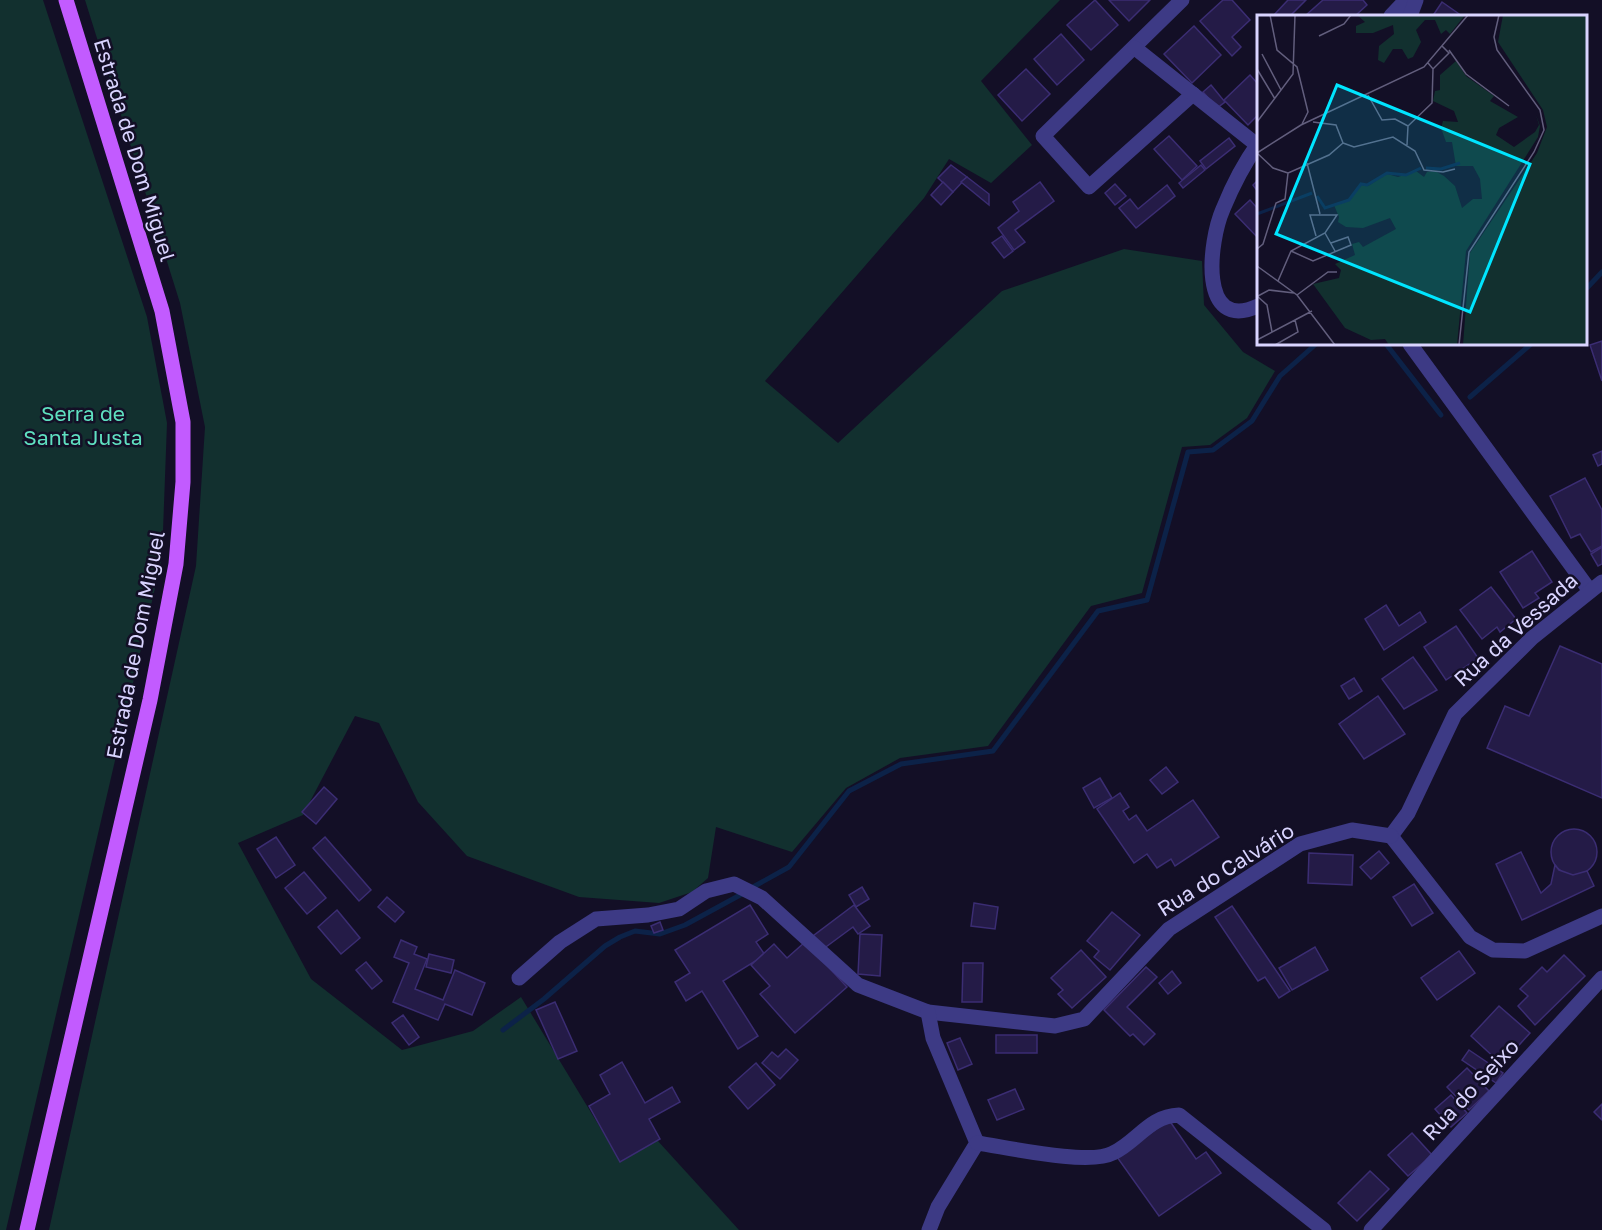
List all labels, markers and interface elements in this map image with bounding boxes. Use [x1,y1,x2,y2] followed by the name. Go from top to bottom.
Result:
[1257,15,1587,345] inset map
[89,35,181,264] street label: Estrada de Dom Miguel
[23,400,143,450] park label: Serra de Santa Justa
[100,529,170,761] street label: Estrada de Dom Miguel
[1448,567,1583,692] street label: Rua da Vessada
[1152,817,1299,922] street label: Rua do Calvário
[1417,1033,1524,1146] street label: Rua do Seixo

